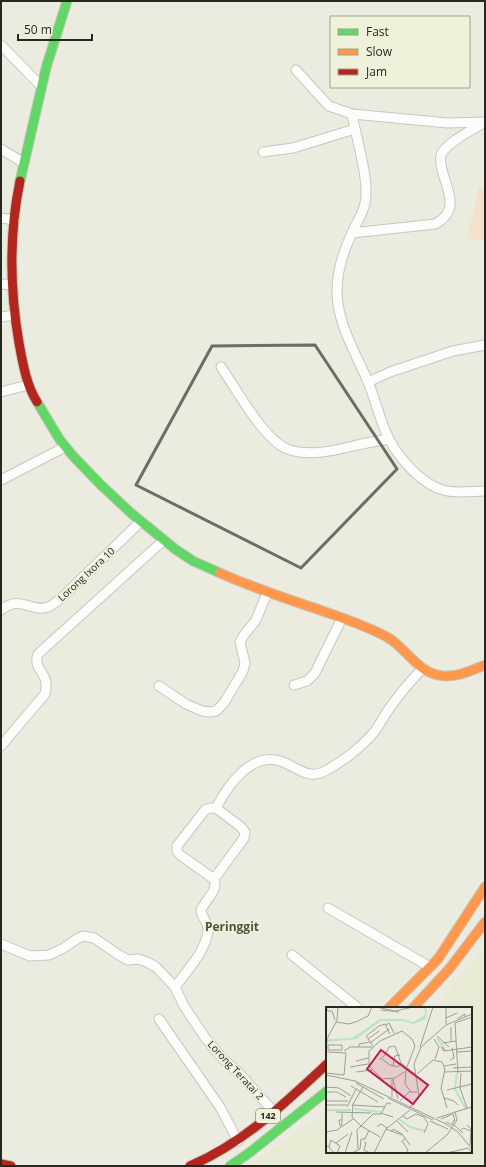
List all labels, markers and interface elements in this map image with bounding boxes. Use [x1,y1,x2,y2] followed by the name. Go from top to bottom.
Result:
[18,16,92,42] scale bar
[330,16,470,88] legend
[24,21,52,38] text: 50 m
[366,23,389,40] text: Fast
[366,43,393,60] text: Slow
[365,63,387,80] text: Jam
[54,544,118,604] street label: Lorong Ixora 10
[205,918,259,935] district label: Peringgit
[326,1007,472,1153] inset map
[205,1037,267,1103] street label: Lorong Teratai 2
[256,1109,280,1123] road number: 142

